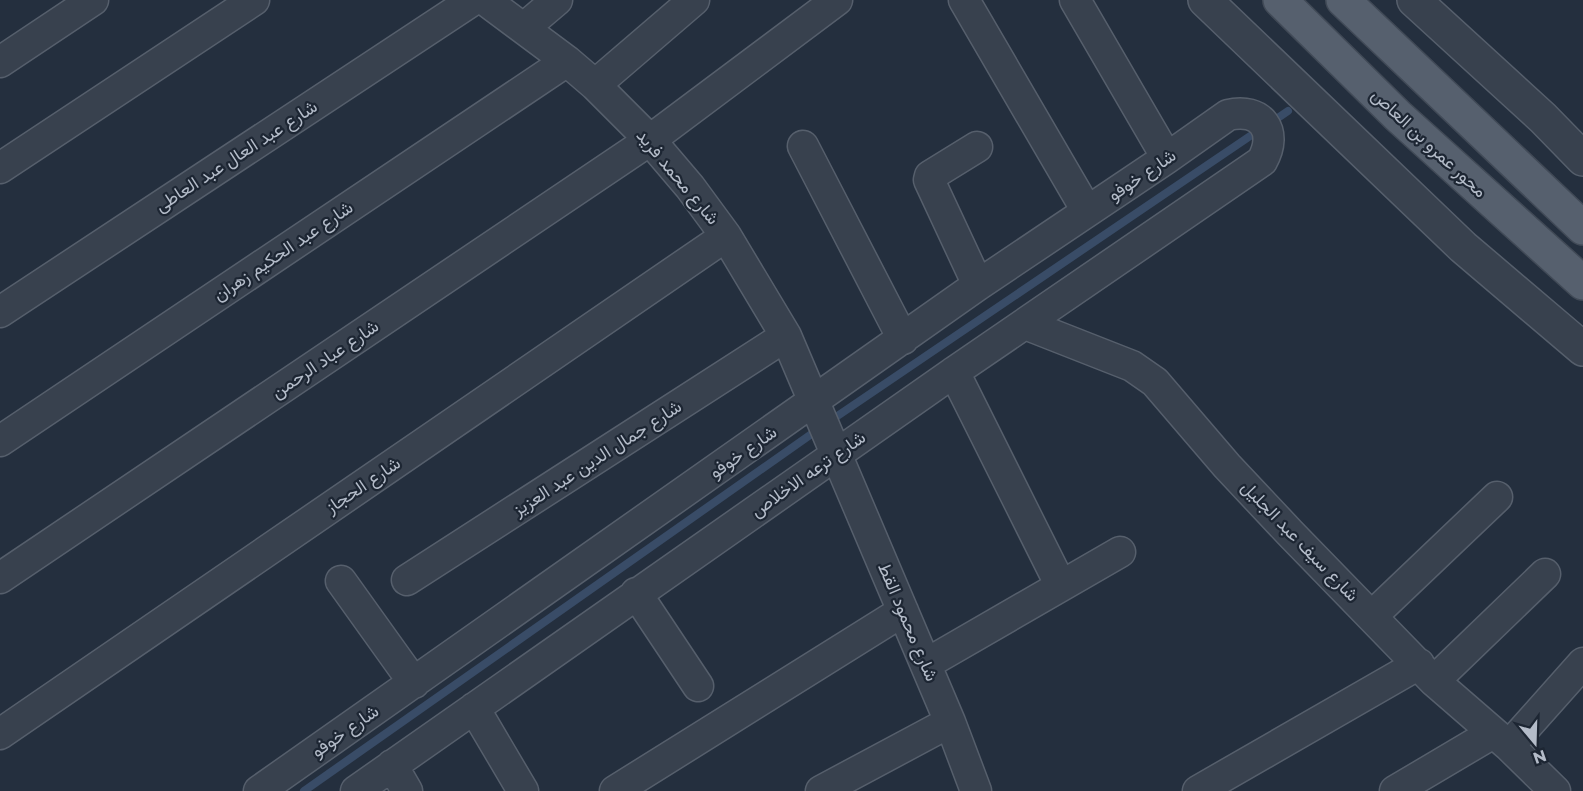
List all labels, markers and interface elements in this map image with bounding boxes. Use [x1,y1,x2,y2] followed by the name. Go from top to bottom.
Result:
[1367,84,1491,202] street label: محور عمرو بن العاص
[151,95,322,218] street label: شارع عبد العال عبد العاطى
[631,125,724,230] street label: شارع محمد فريد
[1104,144,1181,207] street label: شارع خوفو
[209,196,358,307] street label: شارع عبد الحكيم زهران
[267,315,383,404] street label: شارع عباد الرحمن
[508,395,686,522] street label: شارع جمال الدين عبد العزيز
[705,421,782,484] street label: شارع خوفو
[746,426,870,523] street label: شارع ترعه الاخلاص
[320,452,405,519] street label: شارع الحجاز
[1236,476,1363,607] street label: شارع سيف عبد الجليل
[872,559,943,685] street label: شارع محمود القط
[307,700,384,763] street label: شارع خوفو
[1505,713,1565,773] north arrow
[1531,746,1549,768] text: N

